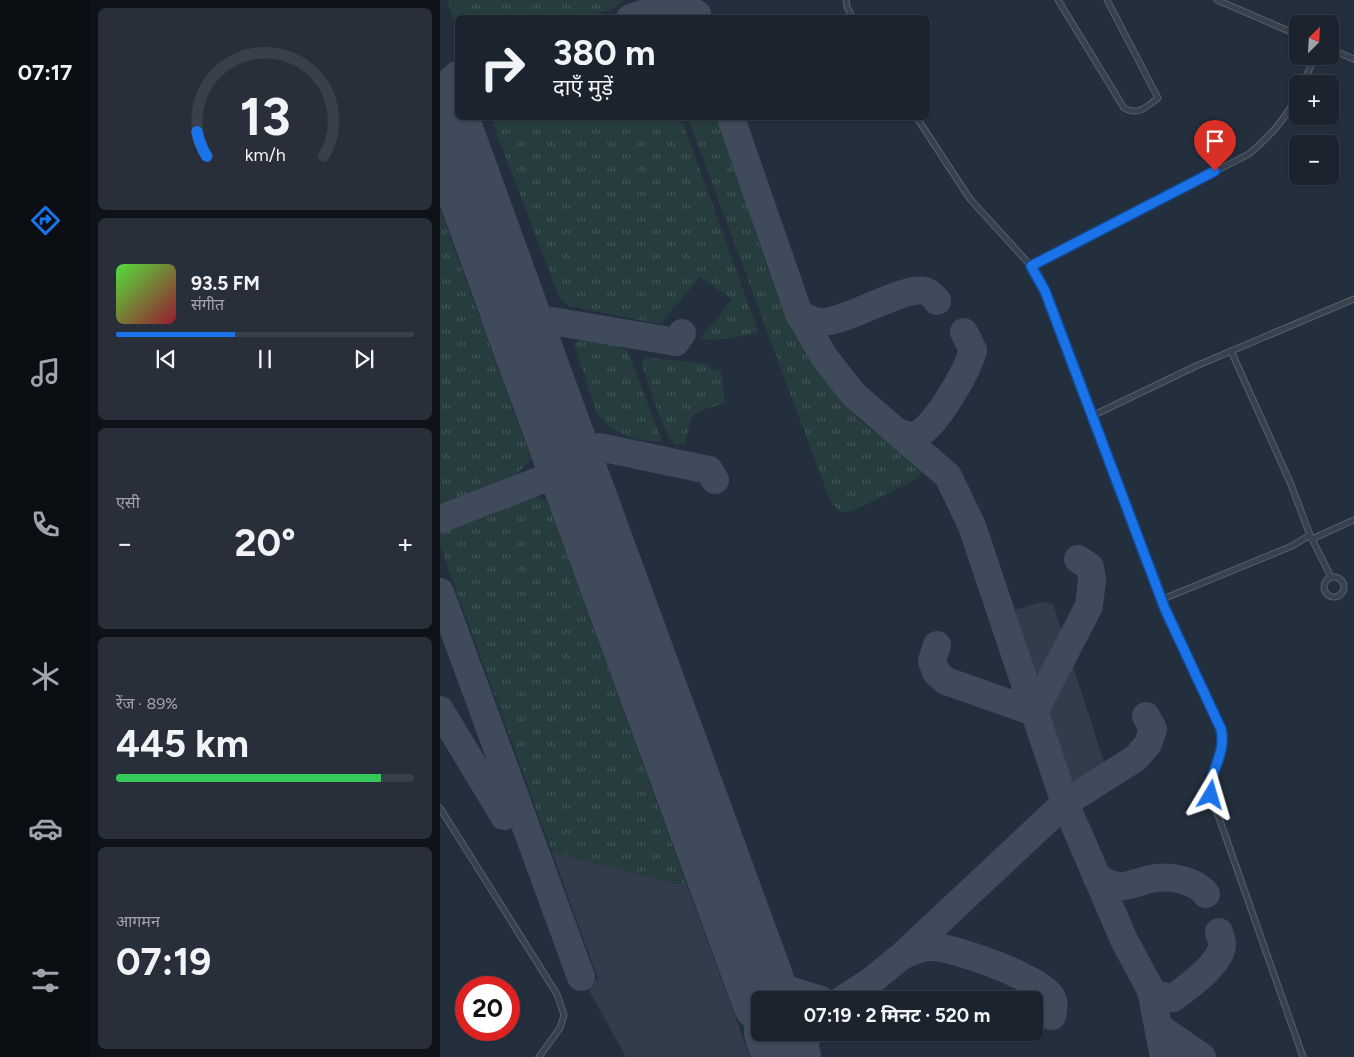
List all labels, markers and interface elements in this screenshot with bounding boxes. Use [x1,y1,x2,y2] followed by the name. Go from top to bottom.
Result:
[1289,15,1339,65] north arrow
[1289,15,1339,185] map controls
[553,32,655,74] text: 380 m
[470,35,535,100] icon: right
[18,59,72,86] text: 07:17
[553,74,613,101] text: दाएँ मुड़ें
[1289,75,1339,125] button: +
[240,86,290,148] text: 13
[1194,120,1236,171] pin
[1201,127,1229,155] icon: arrive
[1289,135,1339,185] button: −
[245,144,285,165] text: km/h
[28,203,63,238] icon: directions
[191,272,260,295] text: 93.5 FM
[191,295,224,314] text: संगीत
[152,345,180,373] icon: previous
[251,345,279,373] icon: pause
[350,345,378,373] icon: next
[28,355,63,390] icon: music
[116,493,140,512] text: एसी
[28,507,63,542] icon: phone
[235,520,296,566] text: 20°
[116,526,133,560] text: −
[397,526,414,560] text: +
[28,659,63,694] icon: climate
[116,694,178,713] text: रेंज · 89%
[116,721,249,767] text: 445 km
[1184,768,1236,820] position arrow
[28,811,63,846] icon: car
[116,912,160,931] text: आगमन
[116,939,211,985] text: 07:19
[28,963,63,998] icon: filters
[455,976,520,1041] speed limit sign: 20
[804,1004,990,1027] text: 07:19 · 2 मिनट · 520 m

